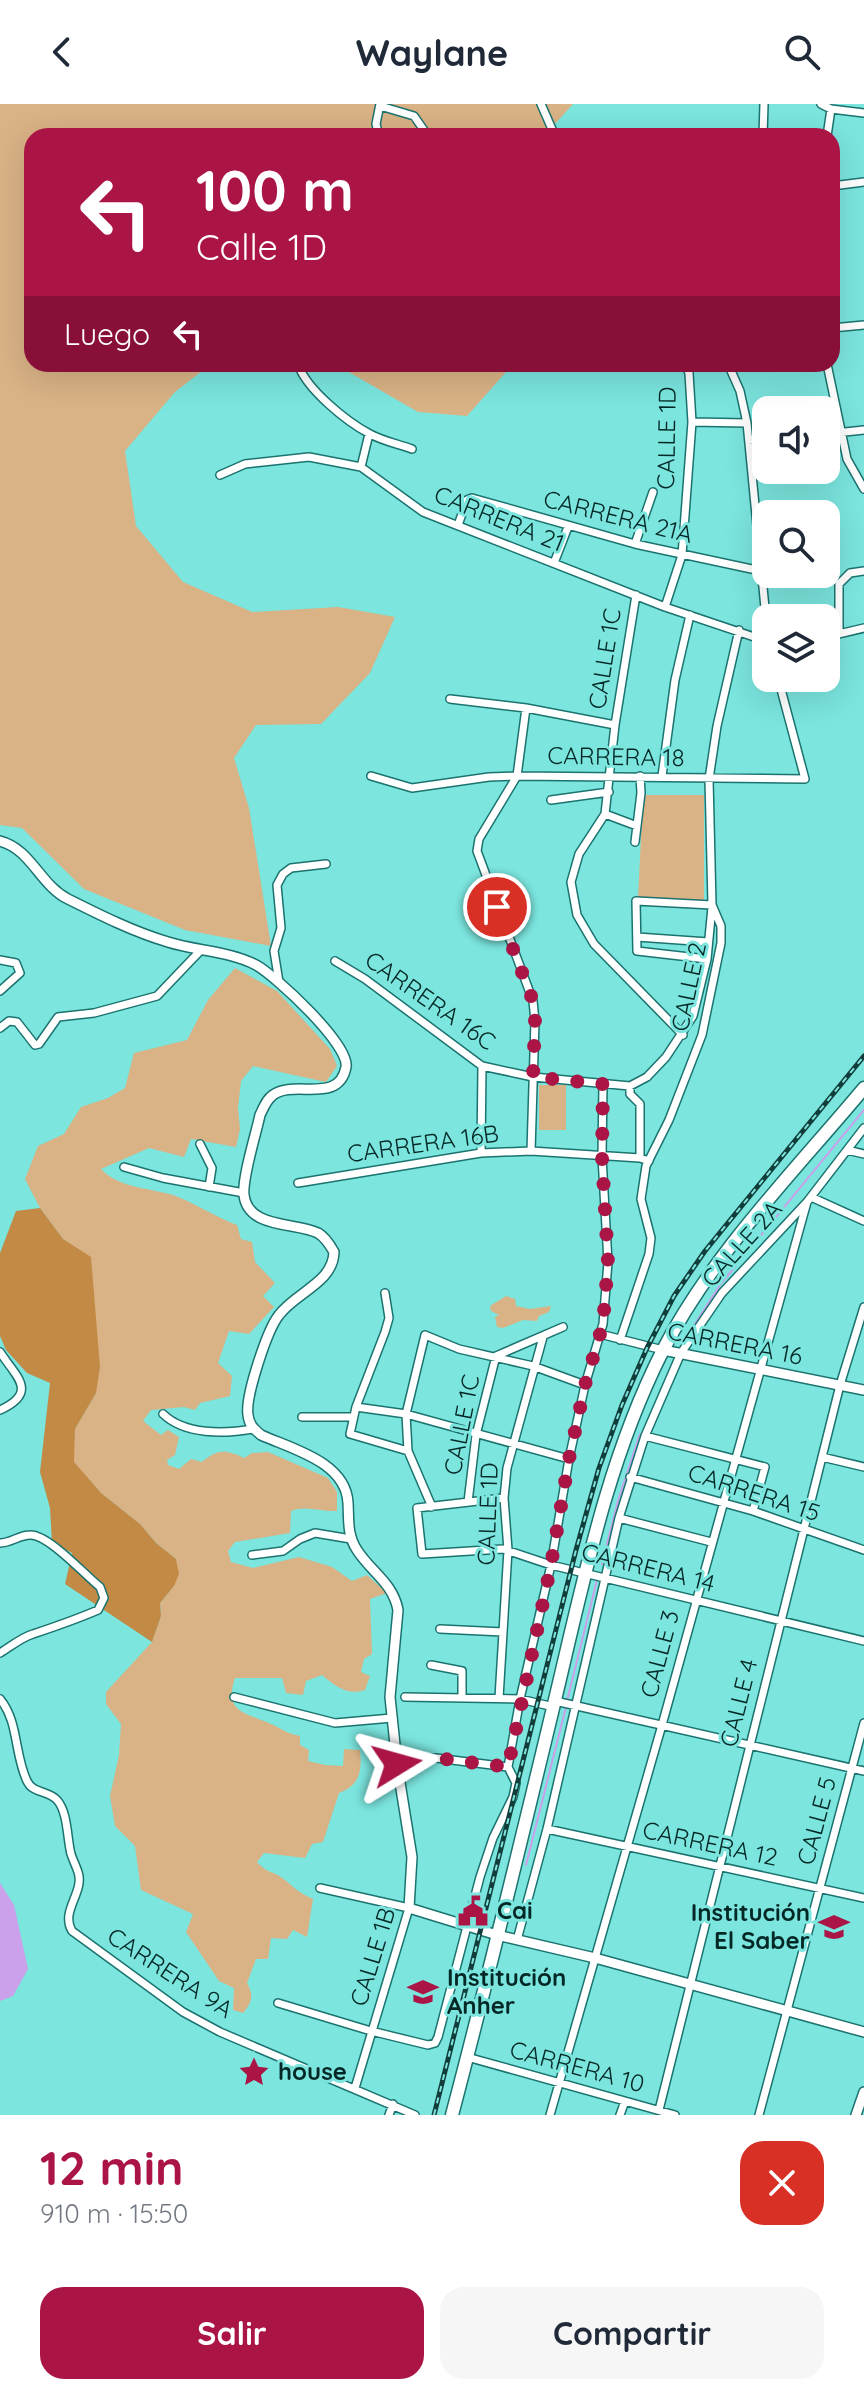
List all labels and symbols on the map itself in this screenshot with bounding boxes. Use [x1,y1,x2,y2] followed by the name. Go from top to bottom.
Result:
[650,386,682,490] street label: CALLE 1D
[430,478,569,558] street label: CARRERA 21
[540,483,696,549] street label: CARRERA 21A
[581,606,627,711] street label: CALLE 1C
[547,740,685,772] street label: CARRERA 18
[463,873,531,941] pin
[664,940,712,1034] street label: CALLE 2
[359,944,502,1056] street label: CARRERA 16C
[345,1118,500,1168] street label: CARRERA 16B
[695,1194,788,1293] street label: CALLE 2A
[665,1315,805,1371] street label: CARRERA 16
[437,1372,485,1477] street label: CALLE 1C
[684,1457,824,1528] street label: CARRERA 15
[470,1462,504,1566] street label: CALLE 1D
[578,1536,718,1598] street label: CARRERA 14
[633,1607,685,1701] street label: CALLE 3
[713,1656,763,1750] street label: CALLE 4
[355,1722,439,1806] position arrow
[790,1773,842,1868] street label: CALLE 5
[640,1814,780,1872] street label: CARRERA 12
[456,1894,490,1928] public building icon: Cai
[497,1895,533,1925] place label: Cai
[691,1897,810,1955] place label: Institución El Saber
[343,1904,401,2010] street label: CALLE 1B
[817,1910,851,1944] school or university icon: Institución El Saber
[102,1920,239,2024] street label: CARRERA 9A
[447,1962,566,2020] place label: Institución Anher
[406,1975,440,2009] school or university icon: Institución Anher
[507,2034,648,2098] street label: CARRERA 10
[237,2055,271,2089] place icon: house
[278,2056,347,2086] place label: house

